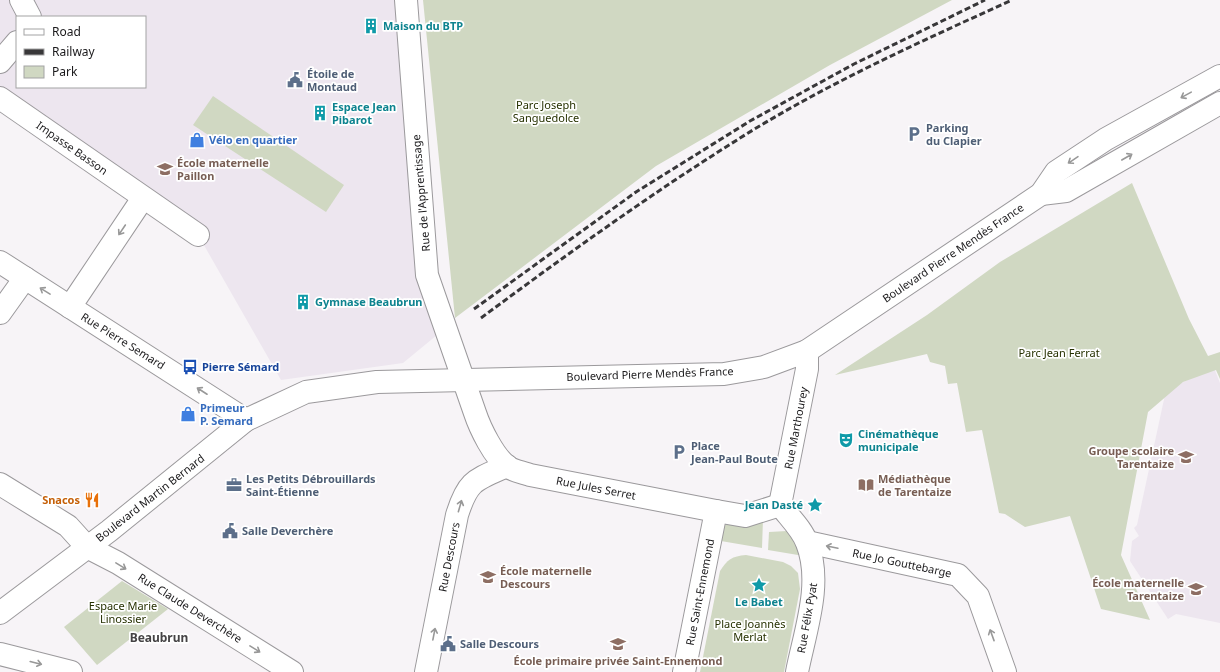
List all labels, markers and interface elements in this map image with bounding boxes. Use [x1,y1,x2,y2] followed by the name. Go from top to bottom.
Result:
[16,16,146,88] legend
[362,17,380,35] building icon: Maison du BTP
[383,18,463,33] place label: Maison du BTP
[52,23,81,40] text: Road
[52,43,96,60] text: Railway
[52,63,78,80] text: Park
[307,66,357,94] place label: Étoile de Montaud
[286,71,304,89] public building icon: Étoile de Montaud
[1180,92,1192,99] one-way arrow
[513,97,579,125] park label: Parc Joseph Sanguedolce
[332,99,396,127] place label: Espace Jean Pibarot
[311,104,329,122] building icon: Espace Jean Pibarot
[34,117,111,178] street label: Impasse Basson
[926,120,982,148] place label: Parking du Clapier
[905,125,923,143] parking icon: Parking du Clapier
[188,131,206,149] shop icon: Vélo en quartier
[209,132,297,147] place label: Vélo en quartier
[408,134,433,252] street label: Rue de l'Apprentissage
[1120,152,1132,160] one-way arrow
[177,155,269,183] place label: École maternelle Paillon
[1068,156,1079,164] one-way arrow
[156,160,174,178] school or university icon: École maternelle Paillon
[879,200,1026,306] street label: Boulevard Pierre Mendès France
[118,224,126,235] one-way arrow
[40,287,51,295] one-way arrow
[294,293,312,311] building icon: Gymnase Beaubrun
[315,294,422,309] place label: Gymnase Beaubrun
[79,309,168,372] street label: Rue Pierre Semard
[1018,345,1100,360] park label: Parc Jean Ferrat
[181,358,199,376] bus stop icon: Pierre Sémard
[202,359,279,374] place label: Pierre Sémard
[566,363,734,384] street label: Boulevard Pierre Mendès France
[780,385,811,470] street label: Rue Marthourey
[197,387,208,395] one-way arrow
[200,400,253,428] place label: Primeur P. Semard
[179,405,197,423] shop icon: Primeur P. Semard
[858,426,939,454] place label: Cinémathèque municipale
[837,431,855,449] theatre icon: Cinémathèque municipale
[690,438,778,466] place label: Place Jean-Paul Boute
[670,443,688,461] parking icon: Place Jean-Paul Boute
[1088,443,1174,471] place label: Groupe scolaire Tarentaize
[1177,448,1195,466] school or university icon: Groupe scolaire Tarentaize
[92,450,207,545] street label: Boulevard Martin Bernard
[246,471,376,499] place label: Les Petits Débrouillards Saint-Étienne
[878,471,952,499] place label: Médiathèque de Tarentaize
[555,472,637,503] street label: Rue Jules Serret
[225,476,243,494] office icon: Les Petits Débrouillards Saint-Étienne
[857,476,875,494] library icon: Médiathèque de Tarentaize
[83,491,101,509] restaurant icon: Snacos
[42,492,80,507] place label: Snacos
[806,496,824,514] place icon: Jean Dasté
[744,497,803,512] place label: Jean Dasté
[457,500,464,513] one-way arrow
[434,521,463,593] street label: Rue Descours
[221,522,239,540] public building icon: Salle Deverchère
[242,523,334,538] place label: Salle Deverchère
[682,537,717,647] street label: Rue Saint-Ennemond
[826,543,839,551] one-way arrow
[851,545,953,580] street label: Rue Jo Gouttebarge
[115,562,127,570] one-way arrow
[500,563,592,591] place label: École maternelle Descours
[479,568,497,586] school or university icon: École maternelle Descours
[135,569,245,646] street label: Rue Claude Deverchère
[1092,575,1184,603] place label: École maternelle Tarentaize
[750,576,768,594] place icon: Le Babet
[1187,580,1205,598] school or university icon: École maternelle Tarentaize
[793,581,820,654] street label: Rue Félix Pyat
[735,594,783,609] place label: Le Babet
[89,598,157,626] park label: Espace Marie Linossier
[715,616,785,644] park label: Place Joannès Merlat
[430,628,438,641] one-way arrow
[130,629,188,646] district label: Beaubrun
[988,629,995,642] one-way arrow
[439,635,457,653] public building icon: Salle Descours
[609,635,627,653] school or university icon: École primaire privée Saint-Ennemond
[460,636,539,651] place label: Salle Descours
[249,645,260,653] one-way arrow
[514,653,722,668] place label: École primaire privée Saint-Ennemond
[29,660,42,667] one-way arrow

